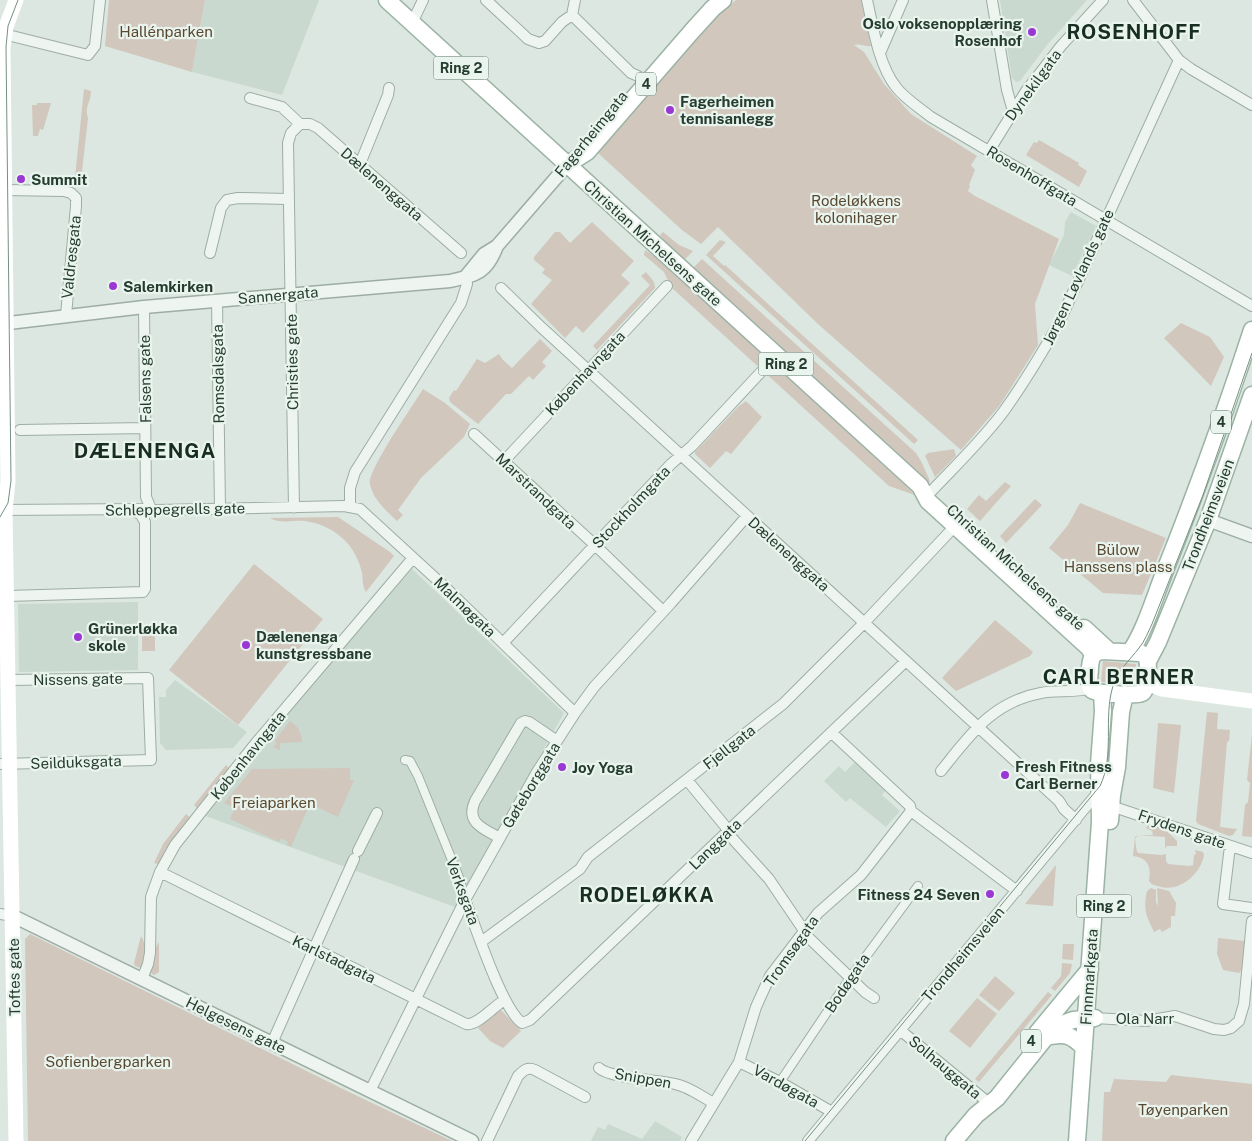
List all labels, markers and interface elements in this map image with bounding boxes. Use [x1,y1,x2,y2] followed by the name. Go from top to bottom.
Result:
[862,15,1023,49] place label: Oslo voksenopplæring Rosenhof
[1066,20,1202,44] district label: ROSENHOFF
[119,23,213,40] park label: Hallénparken
[1026,26,1038,38] marker: Oslo voksenopplæring Rosenhof
[1002,46,1064,124] street label: Dynekilgata
[434,56,488,80] road number: Ring 2
[636,72,656,96] road number: 4
[551,88,631,180] street label: Fagerheimgata
[680,93,774,127] place label: Fagerheimen tennisanlegg
[664,104,676,116] marker: Fagerheimen tennisanlegg
[984,142,1080,210] street label: Rosenhoffgata
[338,144,426,224] street label: Dælenenggata
[31,171,87,188] place label: Summit
[15,173,27,185] marker: Summit
[581,177,725,309] street label: Christian Michelsens gate
[811,192,901,226] park label: Rodeløkkens kolonihager
[1039,206,1117,348] street label: Jørgen Løvlands gate
[58,214,84,300] street label: Valdresgata
[123,278,213,295] place label: Salemkirken
[107,280,119,292] marker: Salemkirken
[237,283,319,307] street label: Sannergata
[283,314,301,410] street label: Christies gate
[209,324,227,424] street label: Romsdalsgata
[542,327,628,419] street label: Københavngata
[136,335,154,423] street label: Falsens gate
[758,352,814,376] road number: Ring 2
[1211,411,1231,434] road number: 4
[74,439,216,463] district label: DÆLENENGA
[492,450,580,532] street label: Marstrandgata
[1179,457,1237,573] street label: Trondheimsveien
[589,462,673,552] street label: Stockholmgata
[105,499,245,519] street label: Schleppegrells gate
[944,501,1088,633] street label: Christian Michelsens gate
[745,513,833,595] street label: Dælenenggata
[1064,541,1172,575] park label: Bülow Hanssens plass
[431,573,499,641] street label: Malmøgata
[88,620,178,654] place label: Grünerløkka skole
[256,628,372,662] place label: Dælenenga kunstgressbane
[72,631,84,643] marker: Grünerløkka skole
[240,639,252,651] marker: Dælenenga kunstgressbane
[1043,665,1195,689] district label: CARL BERNER
[33,670,123,688] street label: Nissens gate
[207,707,289,803] street label: Københavngata
[700,721,758,773] street label: Fjellgata
[499,739,563,831] street label: Gøteborggata
[30,752,122,772] street label: Seilduksgata
[1015,758,1112,792] place label: Fresh Fitness Carl Berner
[572,759,633,776] place label: Joy Yoga
[556,761,568,773] marker: Joy Yoga
[999,769,1011,781] marker: Fresh Fitness Carl Berner
[232,794,316,811] park label: Freiaparken
[1136,806,1228,852] street label: Frydens gate
[685,815,745,873] street label: Langgata
[443,855,483,927] street label: Verksgata
[579,883,715,907] district label: RODELØKKA
[857,886,980,903] place label: Fitness 24 Seven
[984,888,996,900] marker: Fitness 24 Seven
[1076,894,1132,918] road number: Ring 2
[918,903,1008,1005] street label: Trondheimsveien
[760,912,822,990] street label: Tromsøgata
[1077,928,1101,1026] street label: Finnmarkgata
[290,932,378,986] street label: Karlstadgata
[5,938,23,1016] street label: Toftes gate
[821,950,873,1016] street label: Bodøgata
[183,993,289,1057] street label: Helgesens gate
[1116,1010,1174,1027] street label: Ola Narr
[1021,1030,1041,1052] road number: 4
[905,1032,985,1102] street label: Solhauggata
[45,1053,171,1070] park label: Sofienbergparken
[750,1061,822,1111] street label: Vardøgata
[613,1065,673,1091] street label: Snippen
[1138,1101,1228,1118] park label: Tøyenparken

